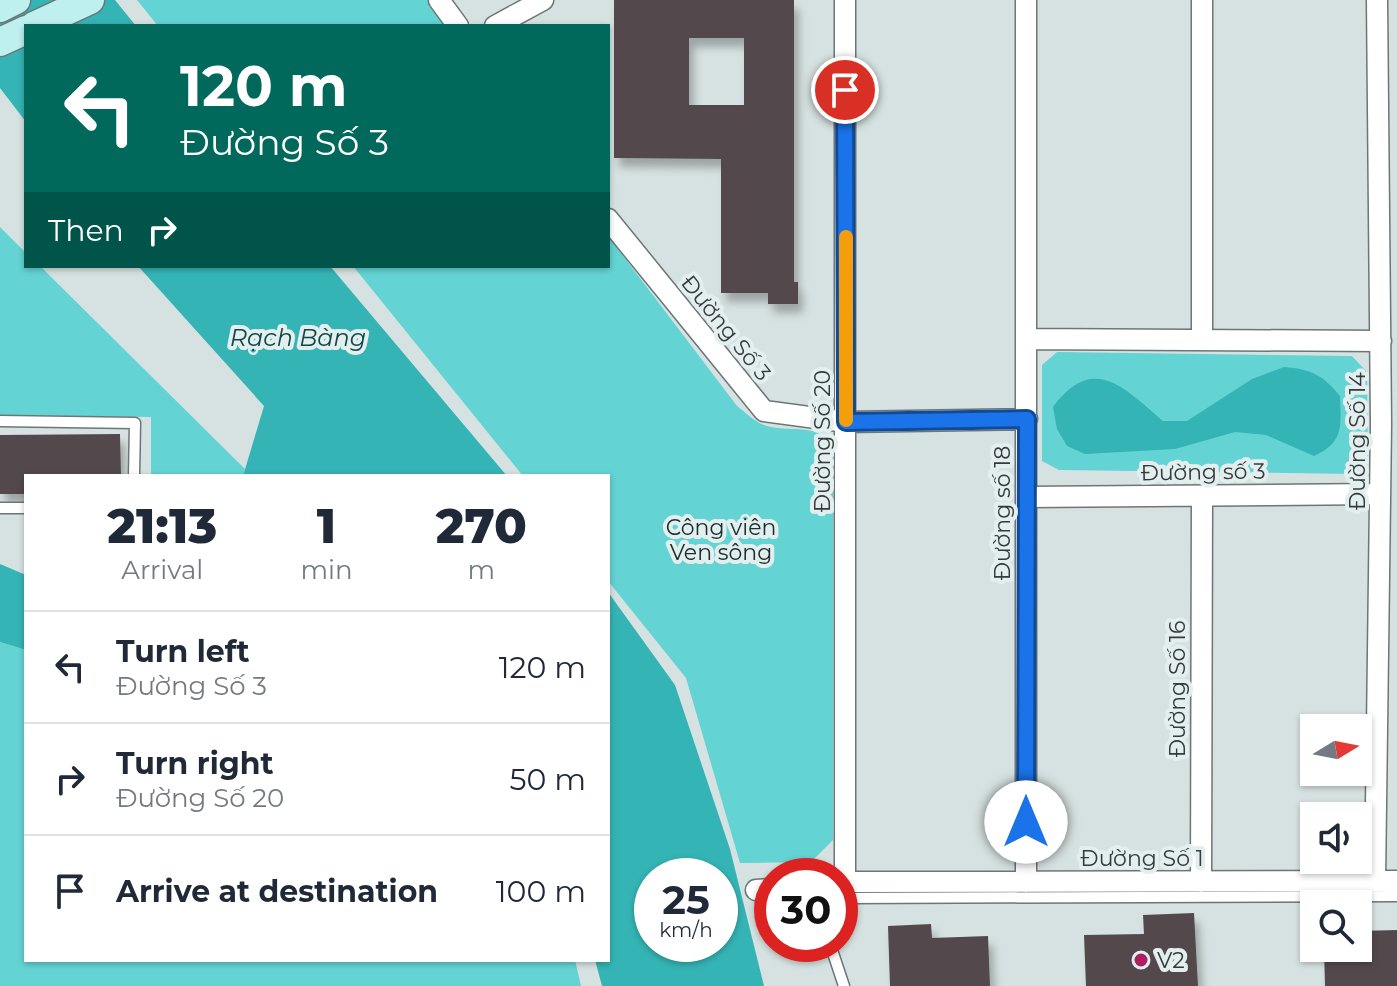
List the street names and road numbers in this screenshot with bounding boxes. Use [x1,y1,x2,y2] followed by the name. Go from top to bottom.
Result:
[675,270,777,386] street label: Đường Số 3
[809,370,836,512] street label: Đường Số 20
[1344,372,1371,510] street label: Đường Số 14
[989,446,1016,580] street label: Đường số 18
[1140,457,1266,487] street label: Đường số 3
[1164,621,1191,757] street label: Đường Số 16
[1080,845,1204,872] street label: Đường Số 1

